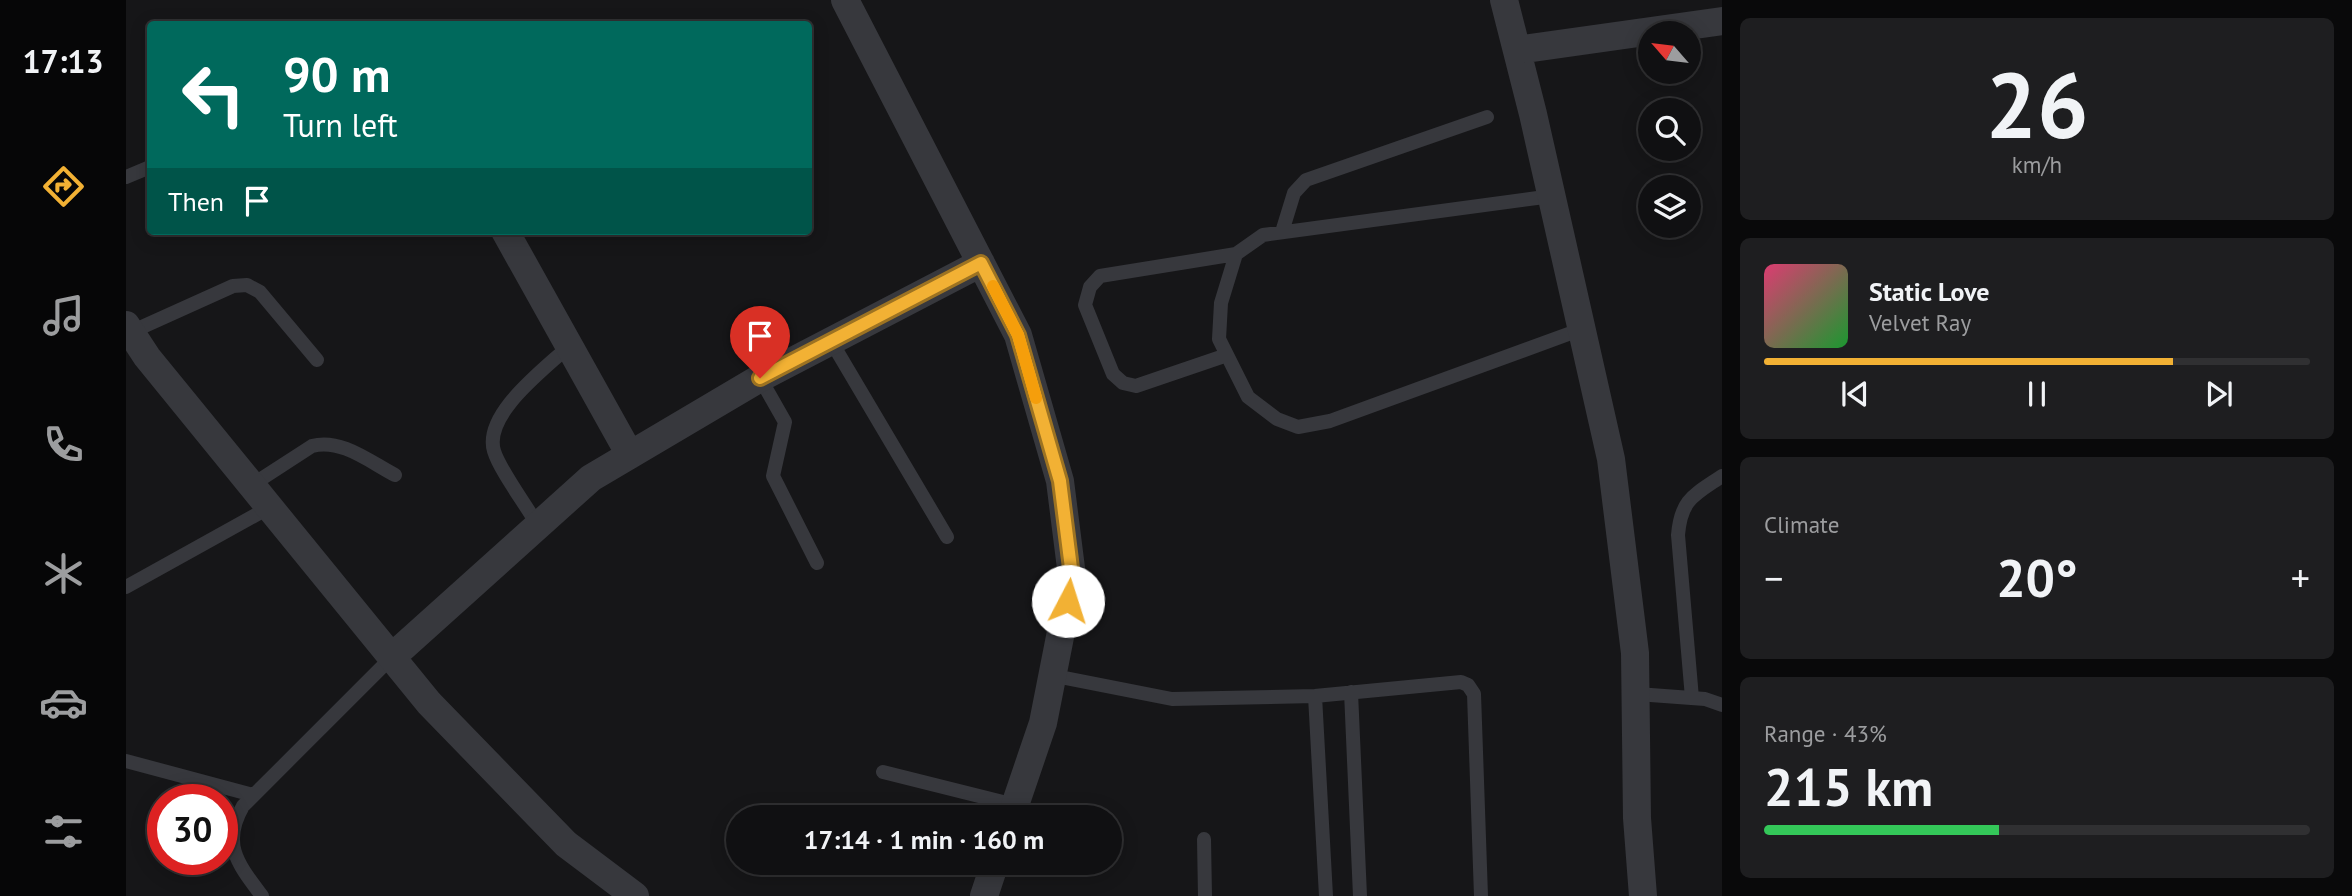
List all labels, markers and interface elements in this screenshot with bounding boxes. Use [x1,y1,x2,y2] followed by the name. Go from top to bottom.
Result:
[1638,21,1701,84] north arrow
[1638,21,1701,238] map controls
[22,40,104,82] text: 17:13
[283,42,390,106] text: 90 m
[1985,45,2089,163] text: 26
[168,49,259,140] icon: left
[1638,98,1701,161] button: search
[283,104,398,146] text: Turn left
[2012,150,2062,179] text: km/h
[39,162,88,211] icon: directions
[1638,175,1701,238] button: layers
[238,182,276,220] icon: arrive
[168,185,224,218] text: Then
[1869,275,1990,308] text: Static Love
[39,291,88,340] icon: music
[730,306,790,378] pin
[1869,308,1971,337] text: Velvet Ray
[741,317,779,355] icon: arrive
[1836,375,1874,413] icon: previous
[2018,375,2056,413] icon: pause
[2200,375,2238,413] icon: next
[39,420,88,469] icon: phone
[1764,510,1839,539] text: Climate
[1996,544,2078,611] text: 20°
[39,549,88,598] icon: climate
[1764,553,1783,602] text: −
[2291,553,2310,602] text: +
[1031,564,1105,638] position arrow
[39,678,88,727] icon: car
[1764,719,1887,748] text: Range · 43%
[1764,753,1933,820] text: 215 km
[147,784,238,875] speed limit sign: 30
[39,807,88,856] icon: filters
[804,823,1044,856] text: 17:14 · 1 min · 160 m

